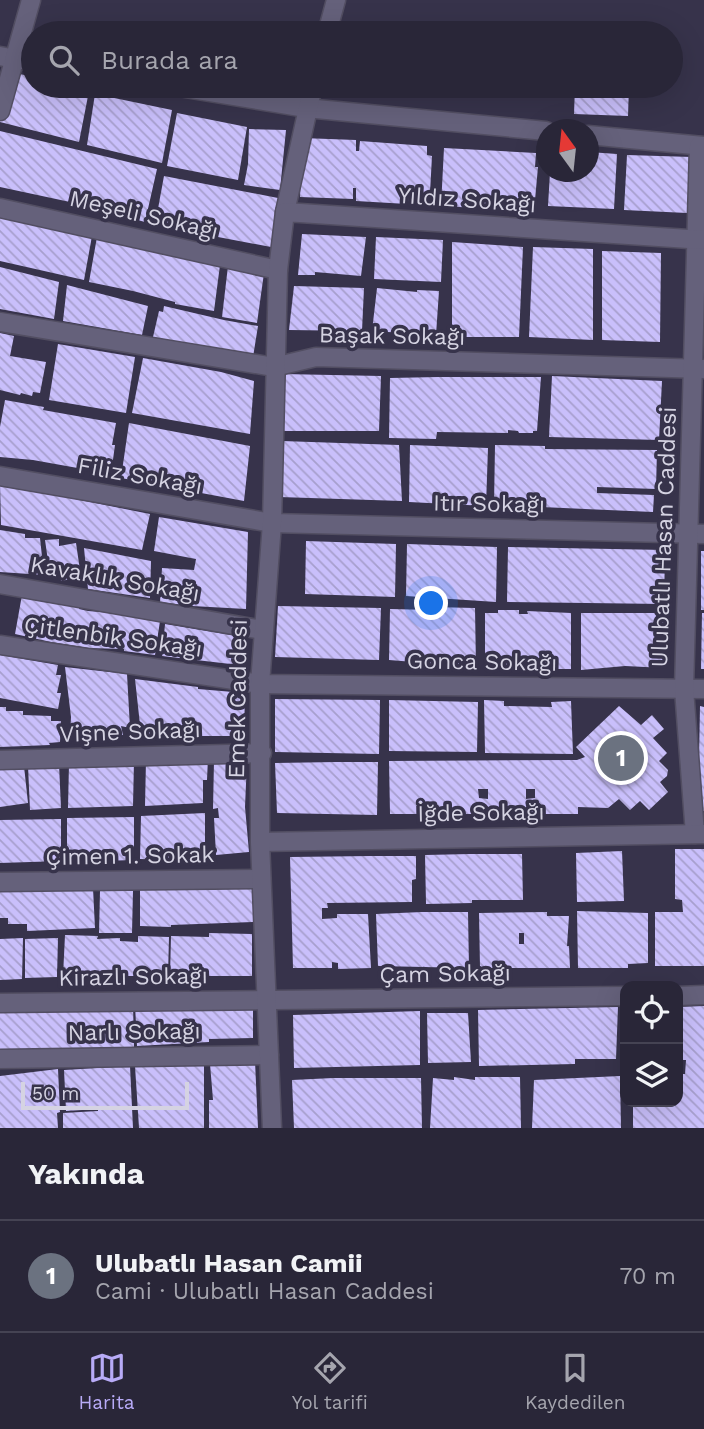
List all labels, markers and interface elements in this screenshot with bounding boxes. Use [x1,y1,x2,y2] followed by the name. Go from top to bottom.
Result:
[21,21,683,98] search box
[45,41,83,79] icon: search
[101,45,238,75] text: Burada ara
[536,119,599,182] north arrow
[397,182,537,218] street label: Yıldız Sokağı
[67,185,221,245] street label: Meşeli Sokağı
[319,321,465,351] street label: Başak Sokağı
[646,406,682,668] street label: Ulubatlı Hasan Caddesi
[76,452,204,500] street label: Filiz Sokağı
[433,490,545,518] street label: Itır Sokağı
[28,551,202,607] street label: Kavaklık Sokağı
[414,586,448,620] your location
[22,611,204,663] street label: Çitlenbik Sokağı
[223,619,253,779] street label: Emek Caddesi
[406,647,558,677] street label: Gonca Sokağı
[59,716,201,748] street label: Vişne Sokağı
[598,732,644,784] pin: 1
[417,798,545,828] street label: İğde Sokağı
[45,841,215,871] street label: Çimen 1. Sokak
[379,959,511,989] street label: Çam Sokağı
[58,962,208,992] street label: Kirazlı Sokağı
[620,981,683,1107] map controls
[620,981,683,1044] button: locate
[67,1017,201,1047] street label: Narlı Sokağı
[620,1044,683,1107] button: layers
[21,1079,189,1111] scale bar
[32,1082,79,1105] text: 50 m
[28,1156,144,1191] text: Yakında
[95,1248,363,1278] text: Ulubatlı Hasan Camii
[46,1263,56,1290] text: 1
[619,1263,676,1290] text: 70 m
[95,1278,434,1305] text: Cami · Ulubatlı Hasan Caddesi
[79,1349,135,1414] tab: Harita
[292,1349,368,1414] tab: Yol tarifi
[525,1349,625,1414] tab: Kaydedilen

